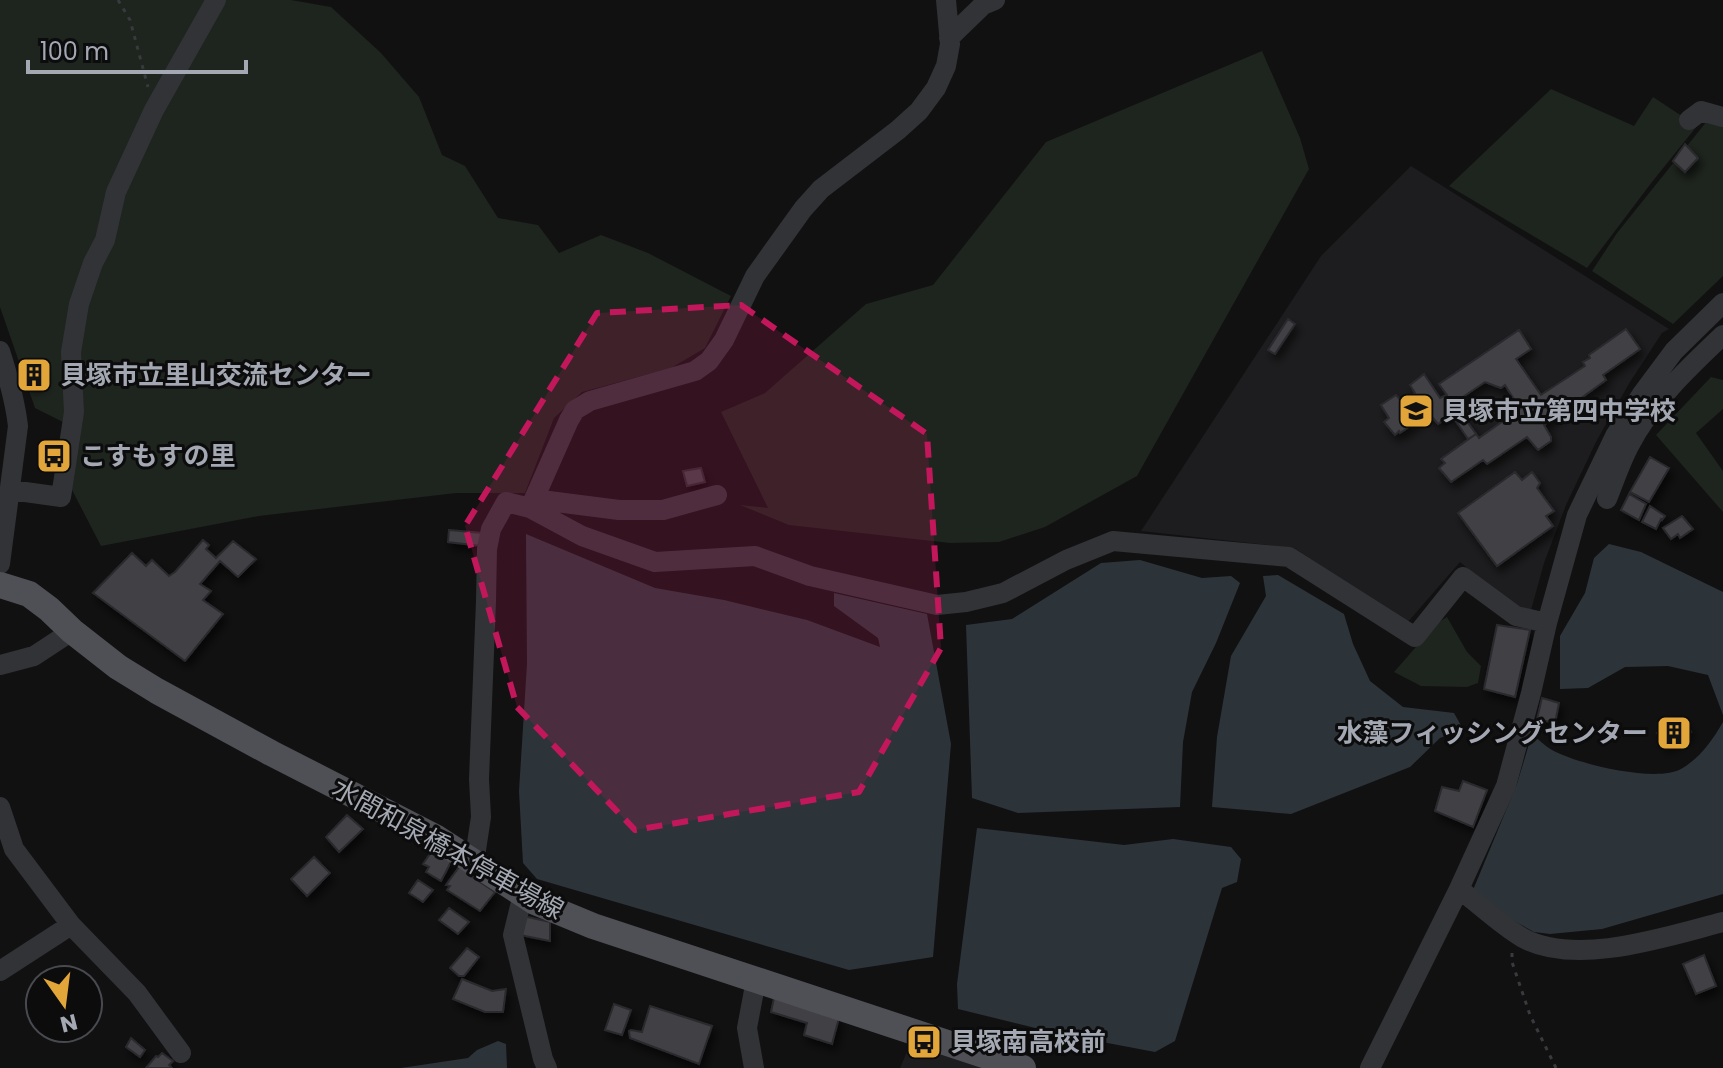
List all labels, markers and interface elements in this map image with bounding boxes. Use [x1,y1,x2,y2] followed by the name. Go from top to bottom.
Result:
[28,24,246,74] scale bar
[40,35,109,68] text: 100 m
[15,356,53,394] building icon: 貝塚市立里山交流センター
[60,357,372,393] place label: 貝塚市立里山交流センター
[1397,392,1435,430] school or university icon: 貝塚市立第四中学校
[1442,393,1676,429] place label: 貝塚市立第四中学校
[35,437,73,475] bus stop icon: こすもすの里
[80,438,235,474] place label: こすもすの里
[1655,714,1693,752] building icon: 水藻フィッシングセンター
[1337,715,1648,751] place label: 水藻フィッシングセンター
[326,770,570,928] street label: 水間和泉橋本停車場線
[24,964,104,1044] north arrow
[57,1006,80,1040] text: N
[905,1023,943,1061] bus stop icon: 貝塚南高校前
[950,1024,1106,1060] place label: 貝塚南高校前

